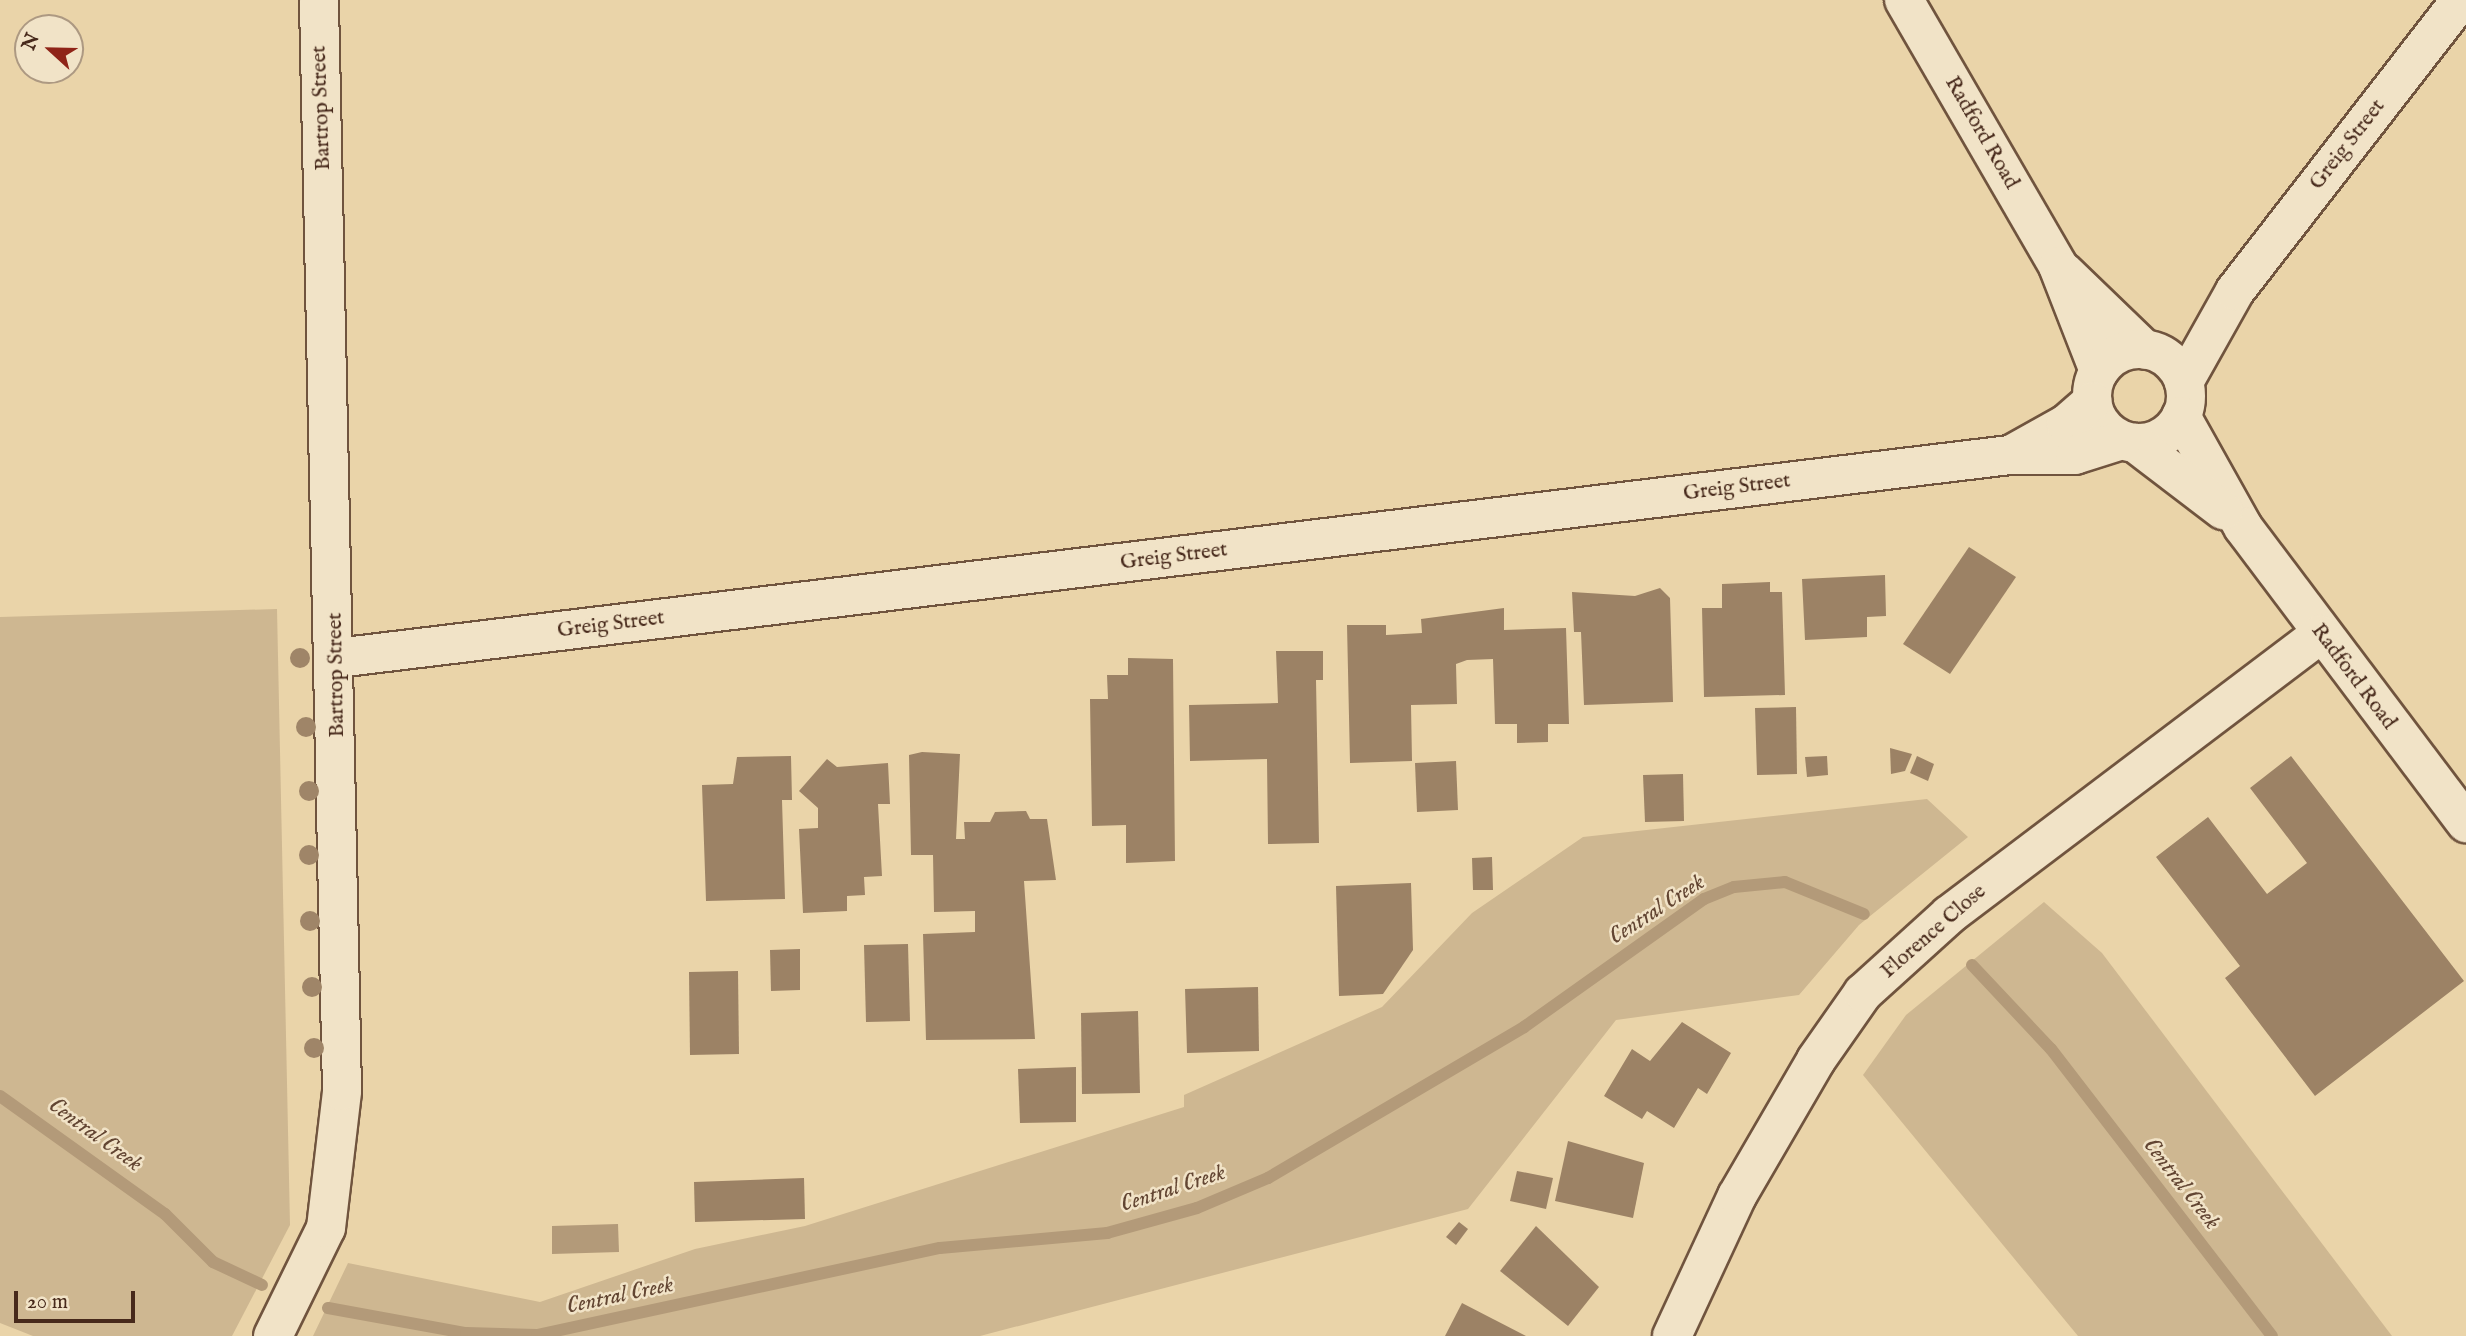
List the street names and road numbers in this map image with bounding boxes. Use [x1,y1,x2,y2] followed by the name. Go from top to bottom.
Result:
[307,45,337,171] street label: Bartrop Street
[1939,72,2023,194] street label: Radford Road
[2305,95,2391,195] street label: Greig Street
[1682,469,1792,507] street label: Greig Street
[1119,538,1229,576] street label: Greig Street
[556,606,666,644] street label: Greig Street
[323,612,351,738] street label: Bartrop Street
[2305,619,2401,735] street label: Radford Road
[1876,880,1992,984] street label: Florence Close

